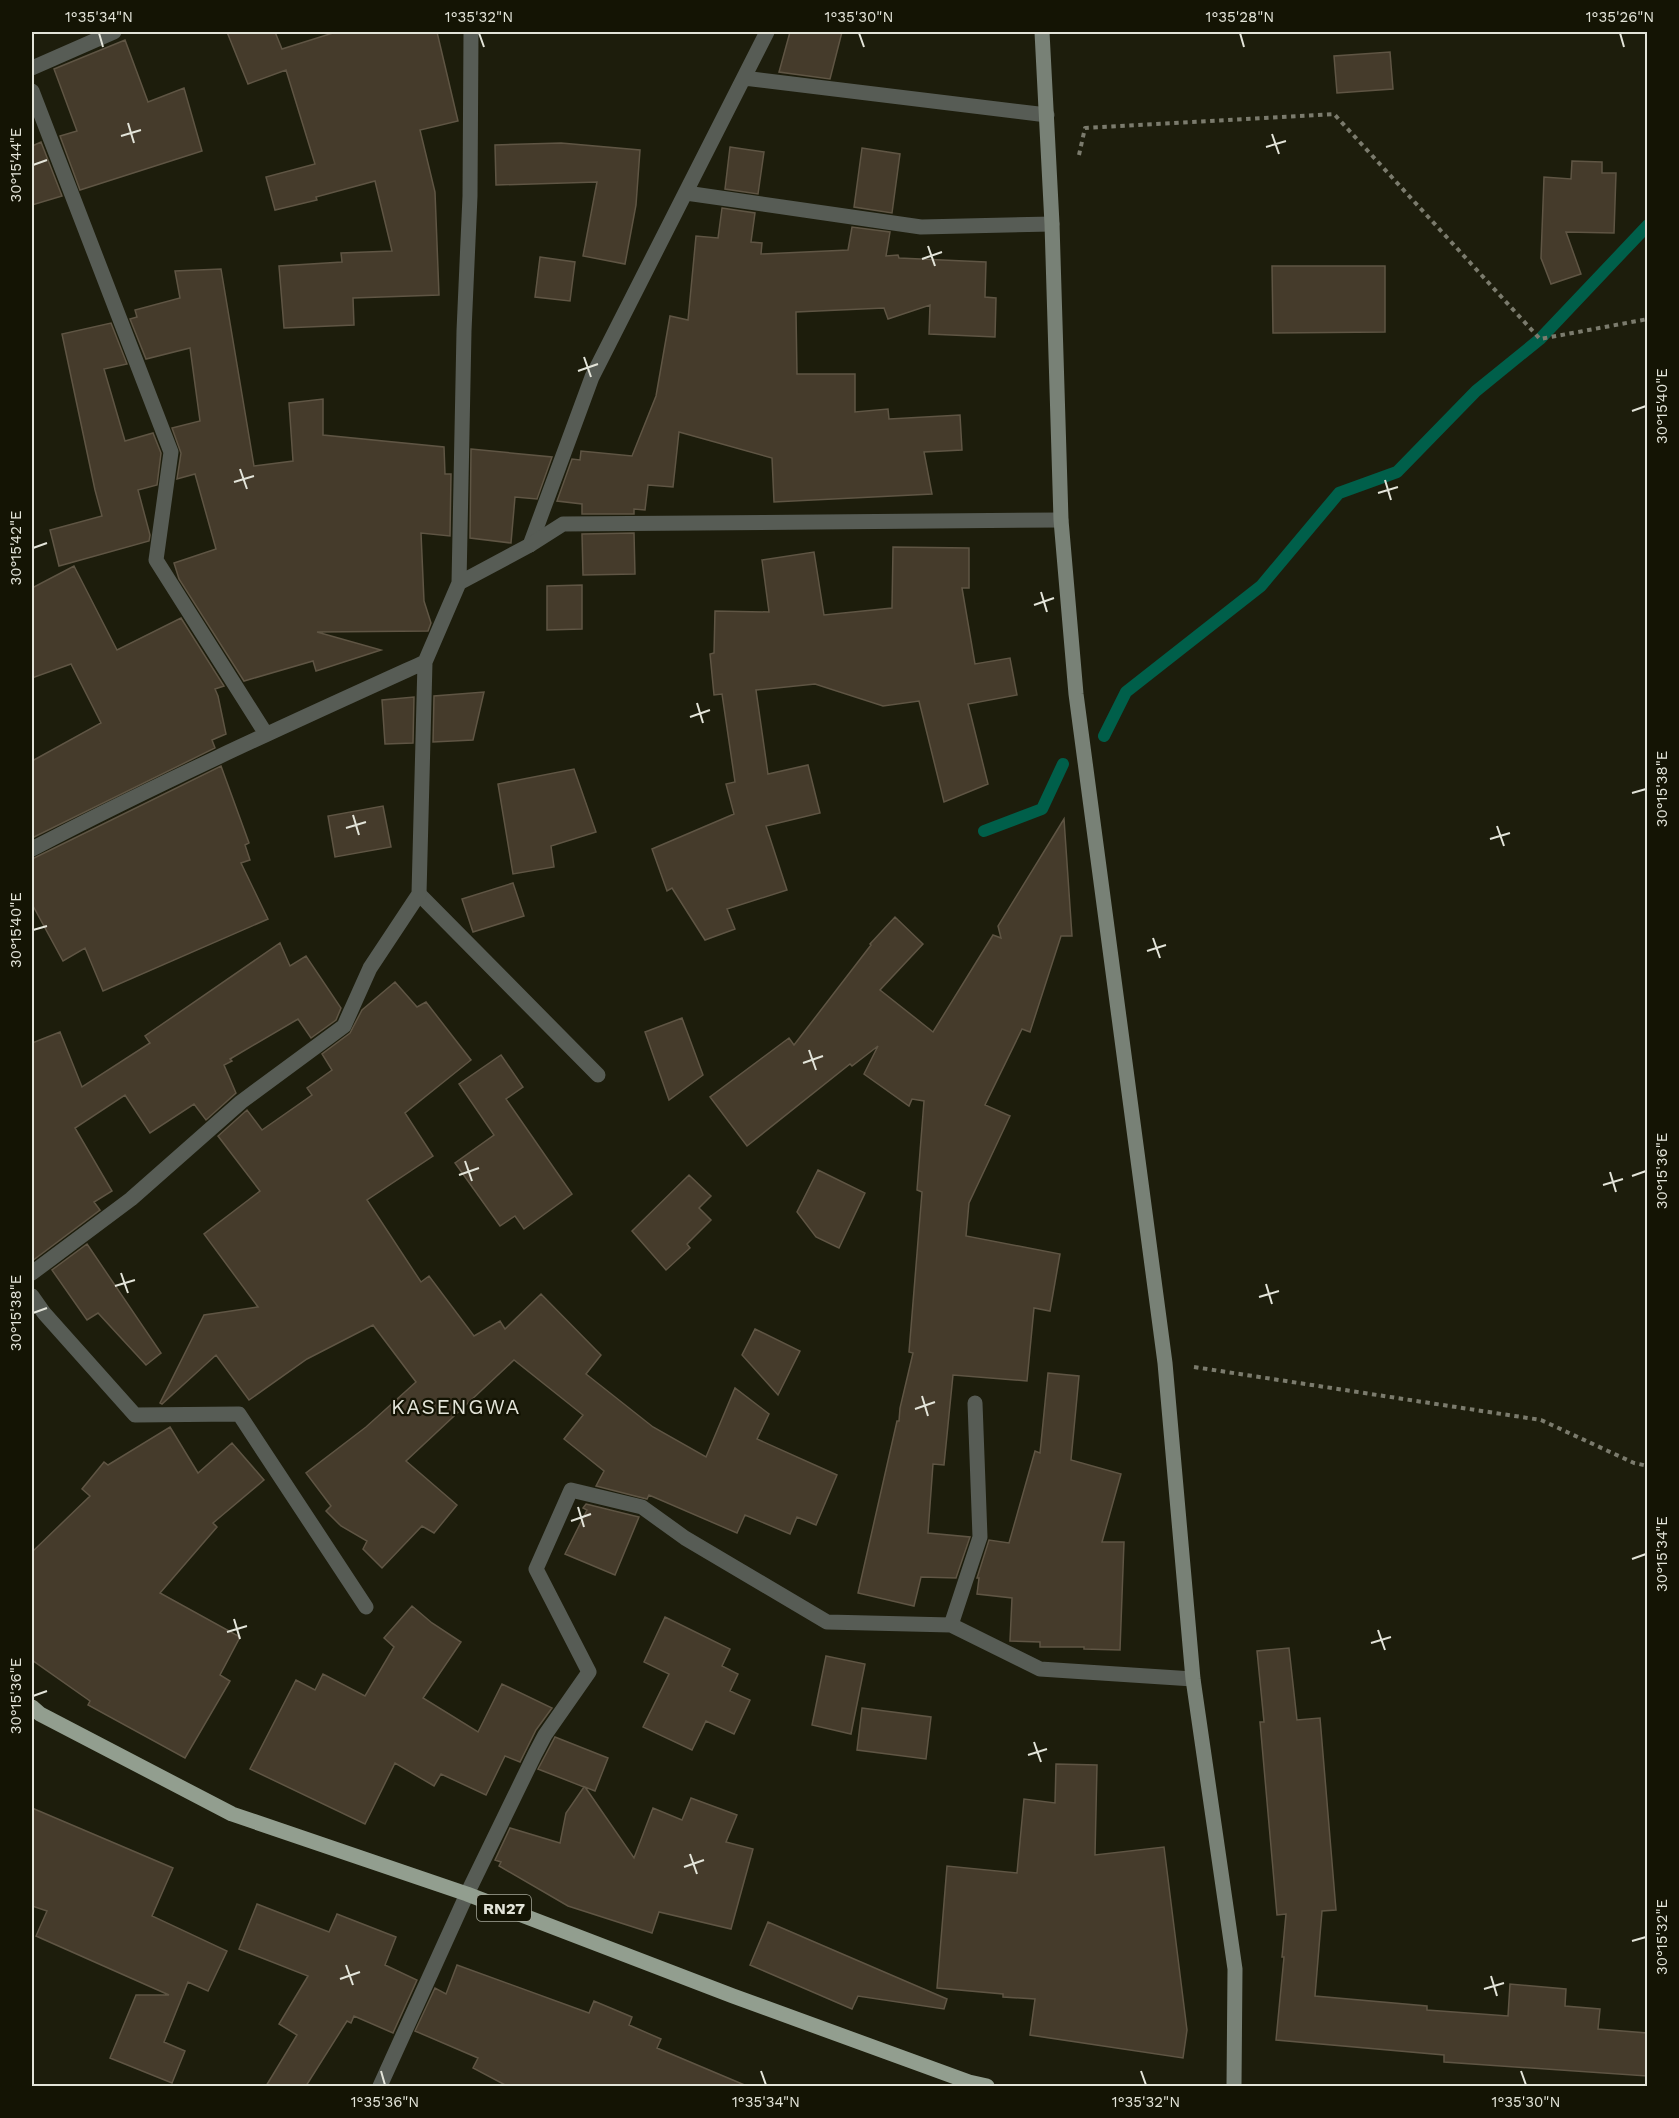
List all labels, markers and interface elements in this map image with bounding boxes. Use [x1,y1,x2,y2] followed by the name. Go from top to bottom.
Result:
[65,8,133,26] text: 1°35'34"N
[445,8,513,26] text: 1°35'32"N
[825,8,893,26] text: 1°35'30"N
[1206,8,1274,26] text: 1°35'28"N
[1586,8,1654,26] text: 1°35'26"N
[7,128,25,202] text: 30°15'44"E
[1653,368,1671,444] text: 30°15'40"E
[7,510,25,586] text: 30°15'42"E
[1653,751,1671,827] text: 30°15'38"E
[7,892,25,968] text: 30°15'40"E
[1653,1133,1671,1209] text: 30°15'36"E
[7,1275,25,1351] text: 30°15'38"E
[391,1394,521,1419] district label: KASENGWA
[1653,1516,1671,1592] text: 30°15'34"E
[7,1658,25,1734] text: 30°15'36"E
[477,1895,531,1921] road number: RN27
[1653,1899,1671,1975] text: 30°15'32"E
[351,2093,419,2111] text: 1°35'36"N
[732,2093,800,2111] text: 1°35'34"N
[1112,2093,1180,2111] text: 1°35'32"N
[1492,2093,1560,2111] text: 1°35'30"N

